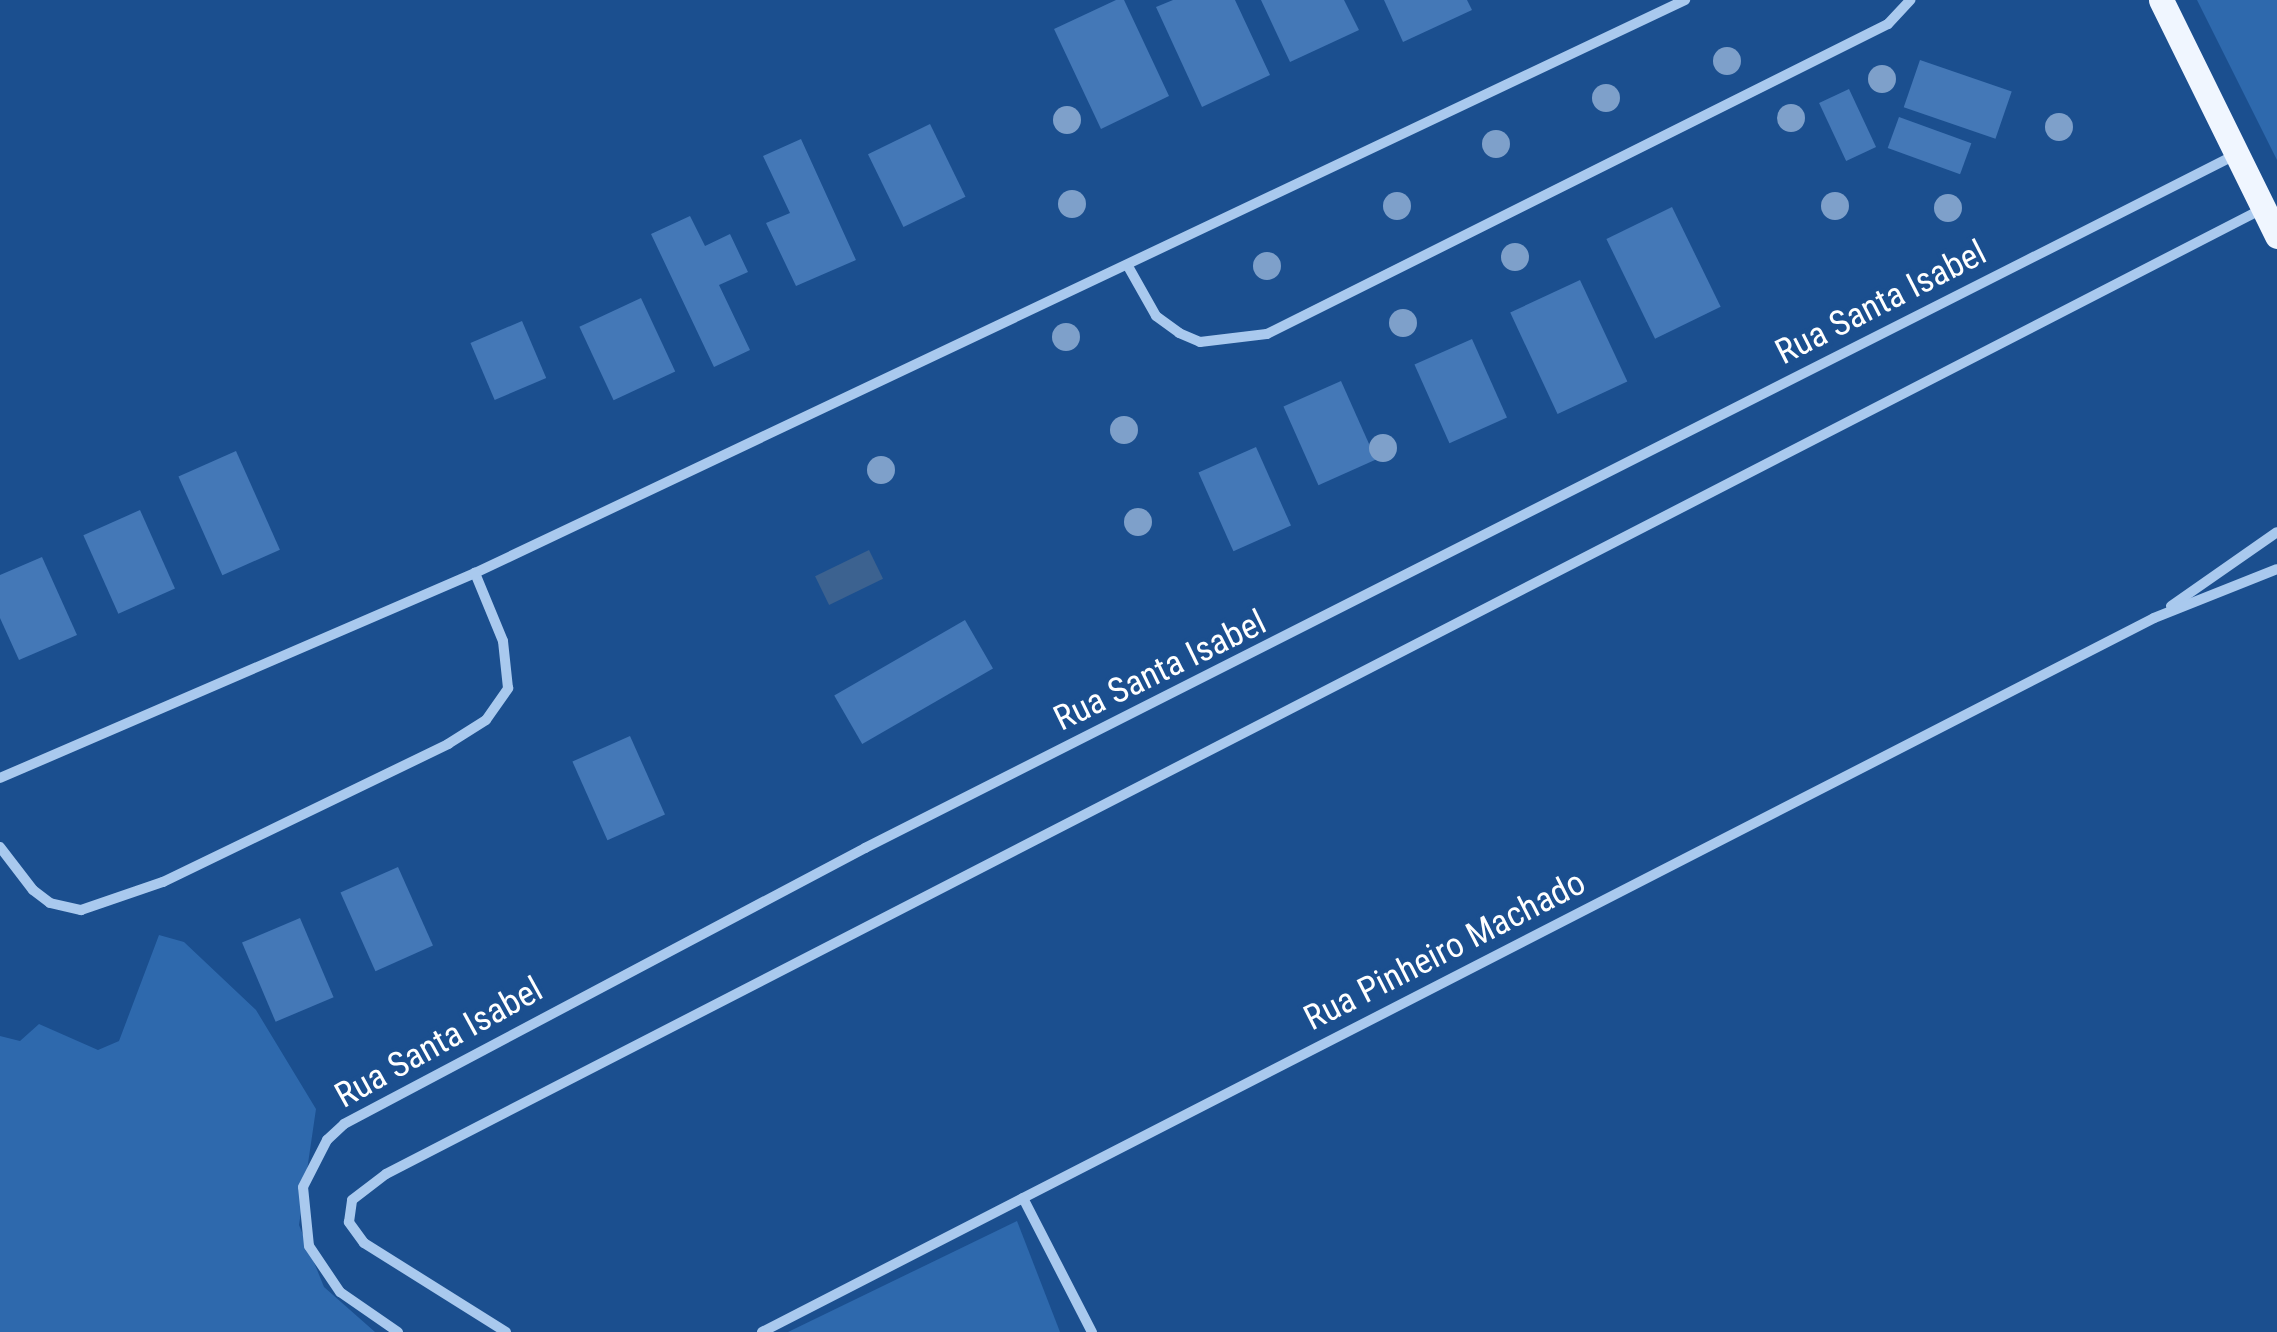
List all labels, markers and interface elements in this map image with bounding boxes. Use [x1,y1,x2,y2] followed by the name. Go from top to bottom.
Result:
[1769,232,1993,374] street label: Rua Santa Isabel
[1047,602,1273,740] street label: Rua Santa Isabel
[1297,862,1593,1040] street label: Rua Pinheiro Machado
[328,969,550,1117] street label: Rua Santa Isabel

